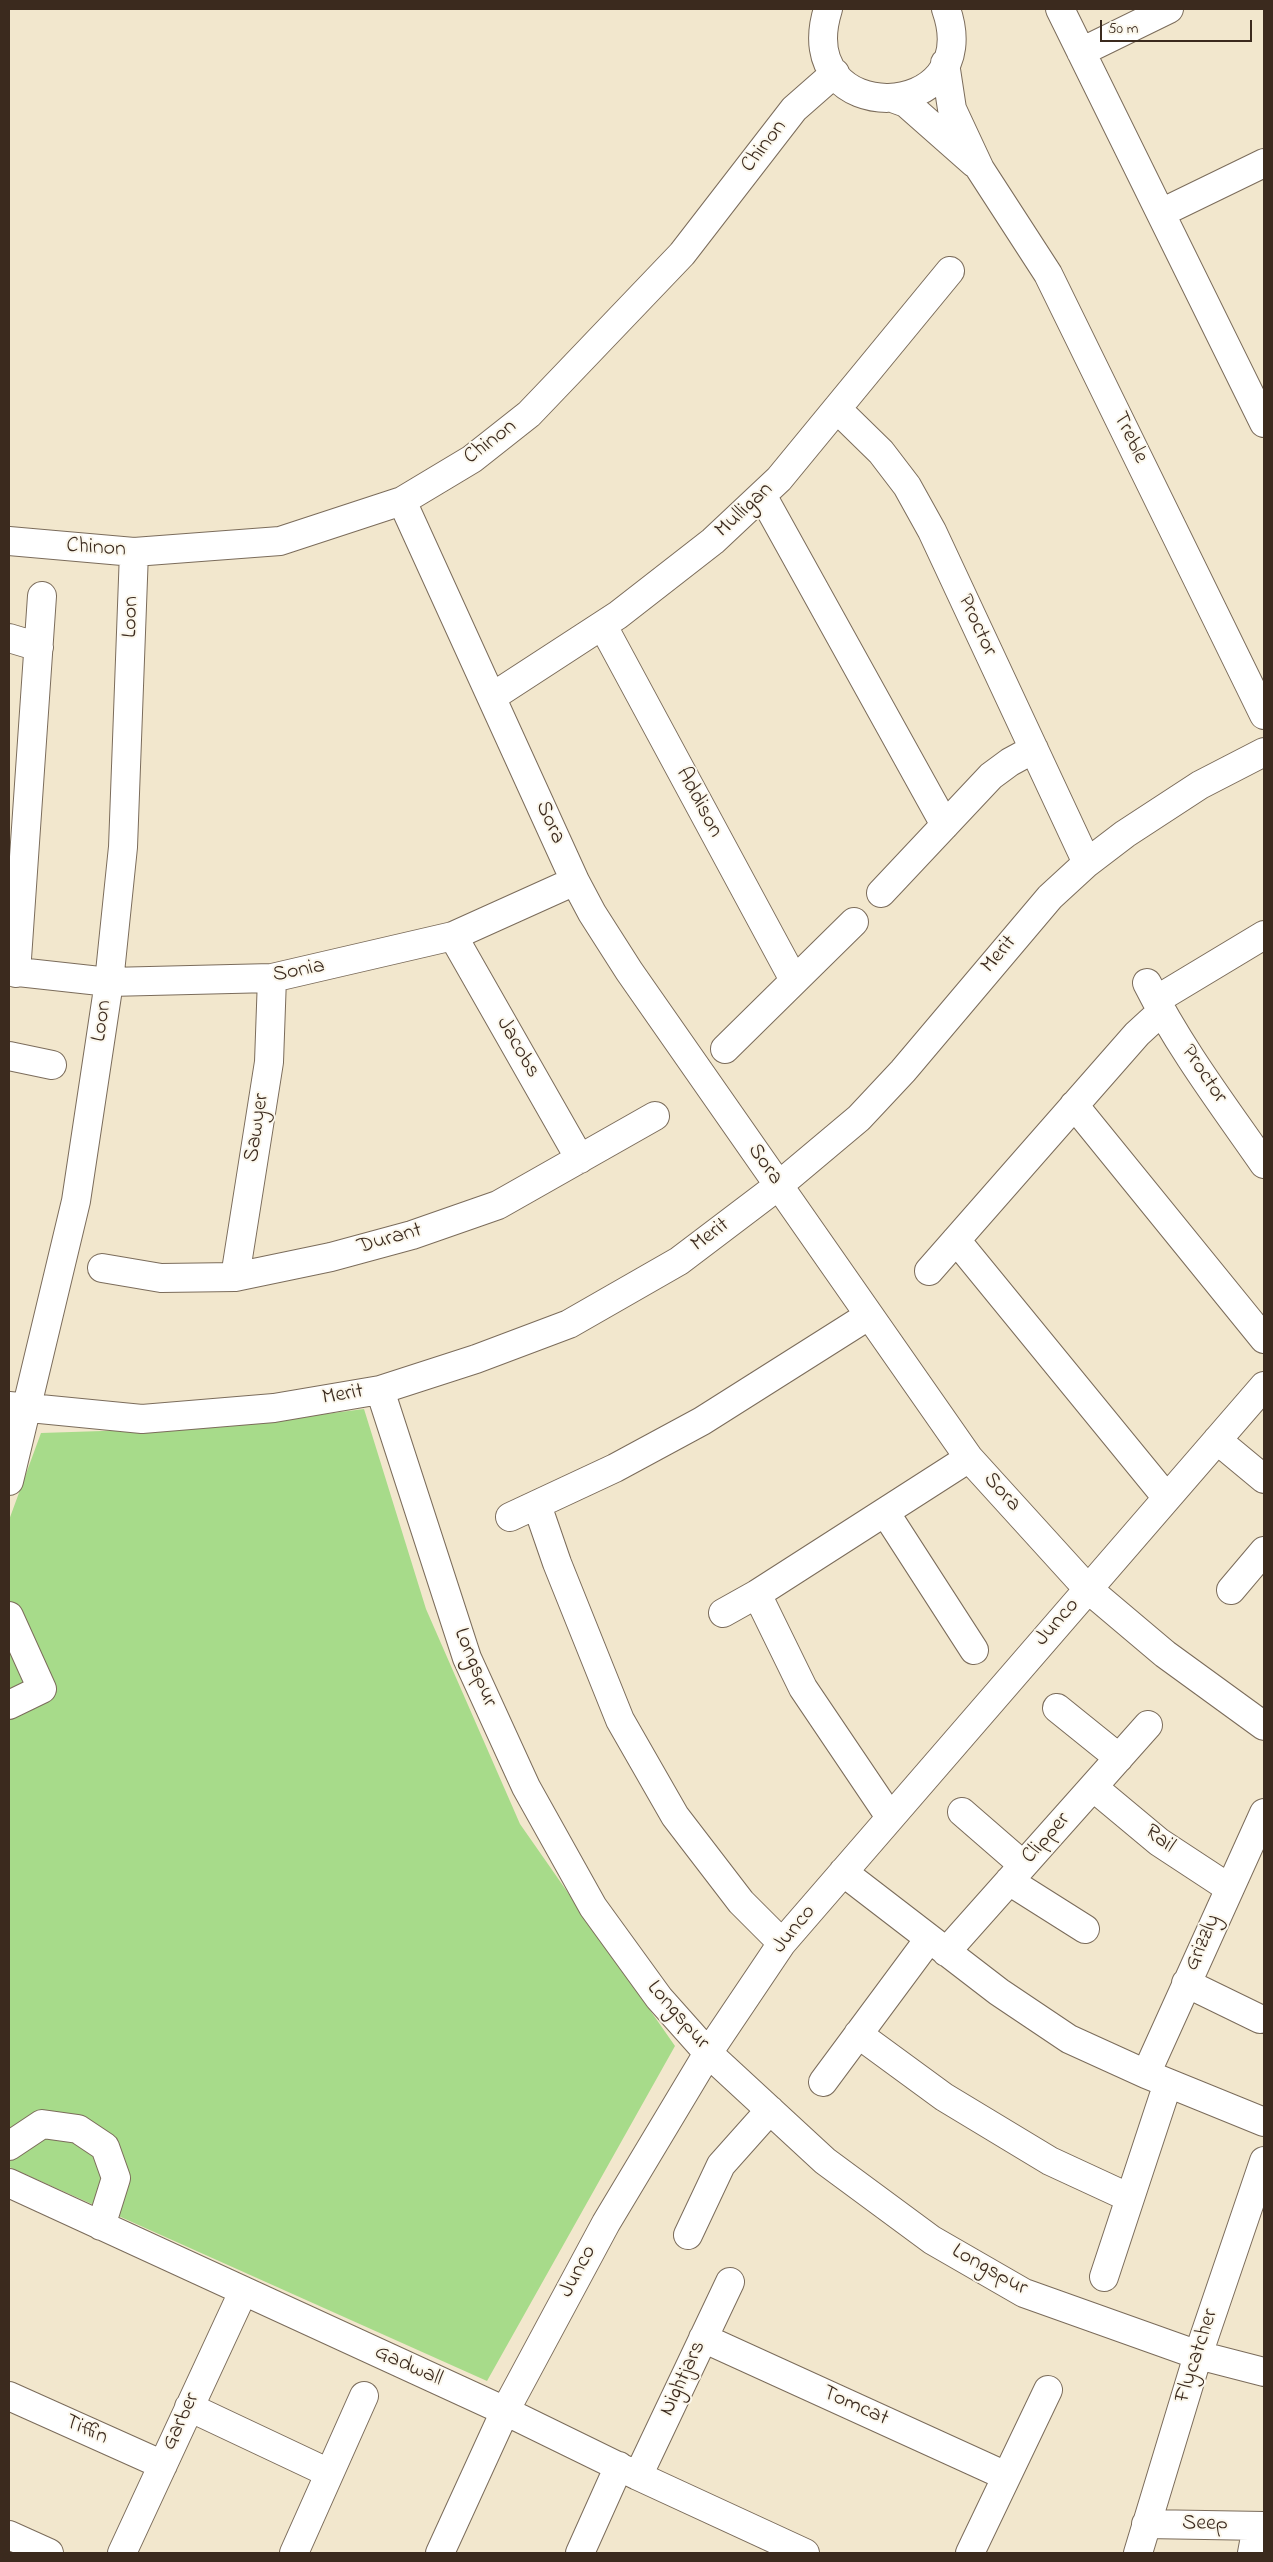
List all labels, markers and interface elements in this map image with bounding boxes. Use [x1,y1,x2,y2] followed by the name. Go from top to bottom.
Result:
[1103,10,1256,42] scale bar
[1108,18,1138,40] text: 50 m
[736,115,794,179] street label: Chinon
[1105,408,1153,468] street label: Treble
[459,415,523,471] street label: Chinon
[710,478,780,544] street label: Mulligan
[65,534,127,564] street label: Chinon
[950,591,1002,661] street label: Proctor
[118,596,146,638] street label: Loon
[669,763,727,843] street label: Addison
[528,797,570,849] street label: Sora
[977,931,1023,979] street label: Merit
[271,954,327,990] street label: Sonia
[87,998,119,1044] street label: Loon
[489,1013,545,1083] street label: Jacobs
[1174,1041,1232,1109] street label: Proctor
[240,1092,276,1164] street label: Sawyer
[740,1139,788,1191] street label: Sora
[687,1213,735,1259] street label: Merit
[355,1218,425,1262] street label: Durant
[320,1379,366,1413] street label: Merit
[976,1468,1026,1518] street label: Sora
[1030,1593,1086,1653] street label: Junco
[446,1625,502,1711] street label: Longspur
[1017,1808,1077,1870] street label: Clipper
[1138,1820,1180,1860] street label: Rail
[767,1900,823,1960] street label: Junco
[1180,1911,1228,1975] street label: Grizzly
[640,1976,714,2056] street label: Longspur
[946,2239,1032,2303] street label: Longspur
[554,2241,604,2303] street label: Junco
[1170,2306,1226,2406] street label: Flycatcher
[655,2337,713,2421] street label: Nightjars
[370,2340,446,2394] street label: Gadwall
[818,2381,892,2433] street label: Tomcat
[157,2389,207,2455] street label: Garber
[60,2410,112,2452] street label: Tiffin
[1182,2511,1228,2539] street label: Seep

